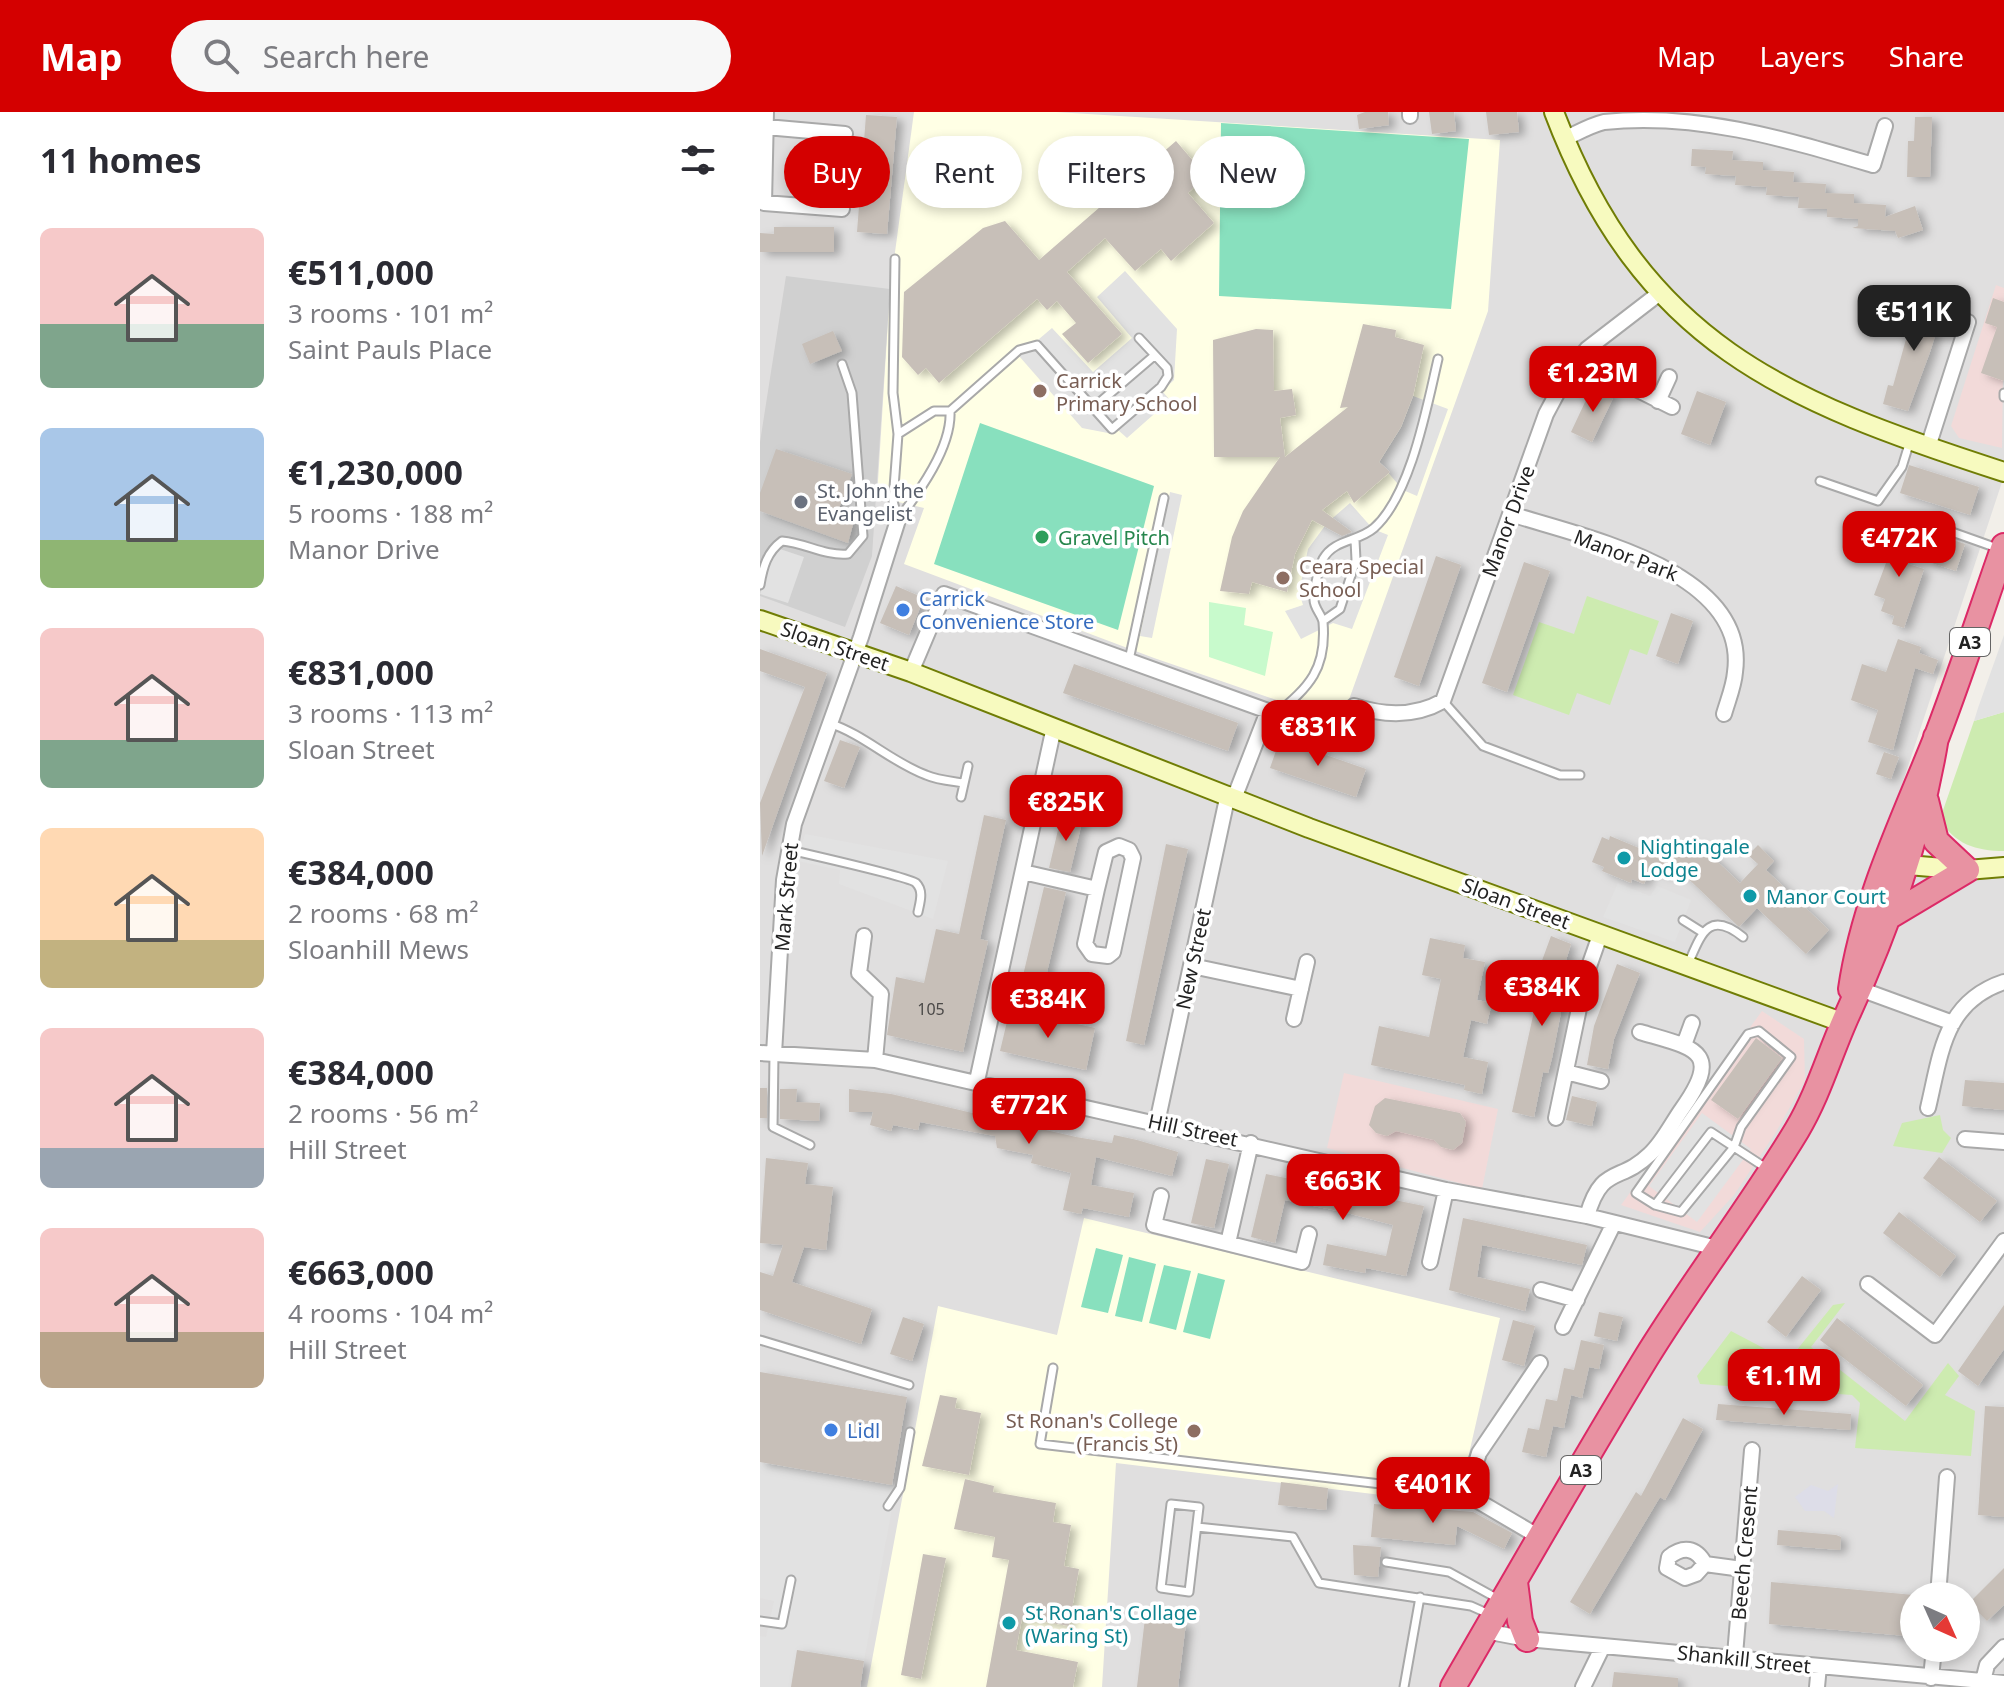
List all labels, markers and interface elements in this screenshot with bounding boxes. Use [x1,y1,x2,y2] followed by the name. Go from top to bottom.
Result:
[171,20,731,92] search box
[40,30,123,82] text: Map
[199,34,243,78] icon: search
[263,36,430,77] text: Search here
[1657,37,1715,75] text: Map
[1759,37,1845,75] text: Layers
[1889,37,1964,75] text: Share
[784,136,890,208] chip: Buy
[906,136,1022,208] chip: Rent
[1038,136,1174,208] chip: Filters
[1190,136,1305,208] chip: New
[40,137,202,183] text: 11 homes
[676,138,720,182] icon: filters
[288,249,434,295] text: €511,000
[104,260,200,356] icon: home
[1858,285,1970,353] pin: €511K
[1876,293,1952,329] text: €511K
[288,295,493,331] text: 3 rooms · 101 m²
[288,331,492,367] text: Saint Pauls Place
[1528,346,1658,414] pin: €1.23M
[1547,354,1639,390] text: €1.23M
[1056,367,1197,417] place label: Carrick Primary School
[1031,382,1049,400] marker: Carrick Primary School
[288,449,463,495] text: €1,230,000
[104,460,200,556] icon: home
[1475,462,1541,580] street label: Manor Drive
[817,477,924,527] place label: St. John the Evangelist
[792,493,810,511] marker: St. John the Evangelist
[288,495,493,531] text: 5 rooms · 188 m²
[1843,511,1955,579] pin: €472K
[1861,519,1937,555] text: €472K
[1570,523,1682,587] street label: Manor Park
[1058,524,1170,551] place label: Gravel Pitch
[1033,528,1051,546] marker: Gravel Pitch
[288,531,440,567] text: Manor Drive
[1299,553,1424,603] place label: Ceara Special School
[1274,569,1292,587] marker: Ceara Special School
[919,585,1094,635] place label: Carrick Convenience Store
[894,601,912,619] marker: Carrick Convenience Store
[777,615,893,677] street label: Sloan Street
[1950,628,1990,656] road number: A3
[288,649,434,695] text: €831,000
[104,660,200,756] icon: home
[288,695,493,731] text: 3 rooms · 113 m²
[1262,700,1374,768] pin: €831K
[1280,708,1356,744] text: €831K
[288,731,435,767] text: Sloan Street
[1010,775,1122,843] pin: €825K
[1028,783,1104,819] text: €825K
[1640,833,1750,883] place label: Nightingale Lodge
[768,841,804,953] street label: Mark Street
[288,849,434,895] text: €384,000
[1615,849,1633,867] marker: Nightingale Lodge
[104,860,200,956] icon: home
[1458,871,1574,935] street label: Sloan Street
[1766,883,1886,910] place label: Manor Court
[1741,887,1759,905] marker: Manor Court
[288,895,478,931] text: 2 rooms · 68 m²
[1169,906,1217,1012] street label: New Street
[288,931,469,967] text: Sloanhill Mews
[1486,960,1598,1028] pin: €384K
[1504,968,1580,1004] text: €384K
[992,972,1104,1040] pin: €384K
[1010,980,1086,1016] text: €384K
[917,998,945,1020] house number: 105
[288,1049,434,1095] text: €384,000
[104,1060,200,1156] icon: home
[973,1078,1085,1146] pin: €772K
[991,1086,1067,1122] text: €772K
[288,1095,478,1131] text: 2 rooms · 56 m²
[1146,1107,1240,1153] street label: Hill Street
[288,1131,407,1167] text: Hill Street
[1287,1154,1399,1222] pin: €663K
[1305,1162,1381,1198] text: €663K
[288,1249,434,1295] text: €663,000
[104,1260,200,1356] icon: home
[288,1295,493,1331] text: 4 rooms · 104 m²
[288,1331,407,1367] text: Hill Street
[1728,1349,1840,1417] pin: €1.1M
[1746,1357,1822,1393] text: €1.1M
[1006,1407,1178,1457] place label: St Ronan's College (Francis St)
[847,1417,880,1444] place label: Lidl
[822,1421,840,1439] marker: Lidl
[1185,1422,1203,1440] marker: St Ronan's College (Francis St)
[1561,1456,1601,1484] road number: A3
[1377,1457,1489,1525] pin: €401K
[1395,1465,1471,1501] text: €401K
[1725,1485,1763,1621] street label: Beech Cresent
[1900,1582,1980,1662] north arrow
[1900,1582,1980,1662] map controls
[1025,1599,1197,1649] place label: St Ronan's Collage (Waring St)
[1000,1614,1018,1632] marker: St Ronan's Collage (Waring St)
[1676,1639,1812,1679] street label: Shankill Street

